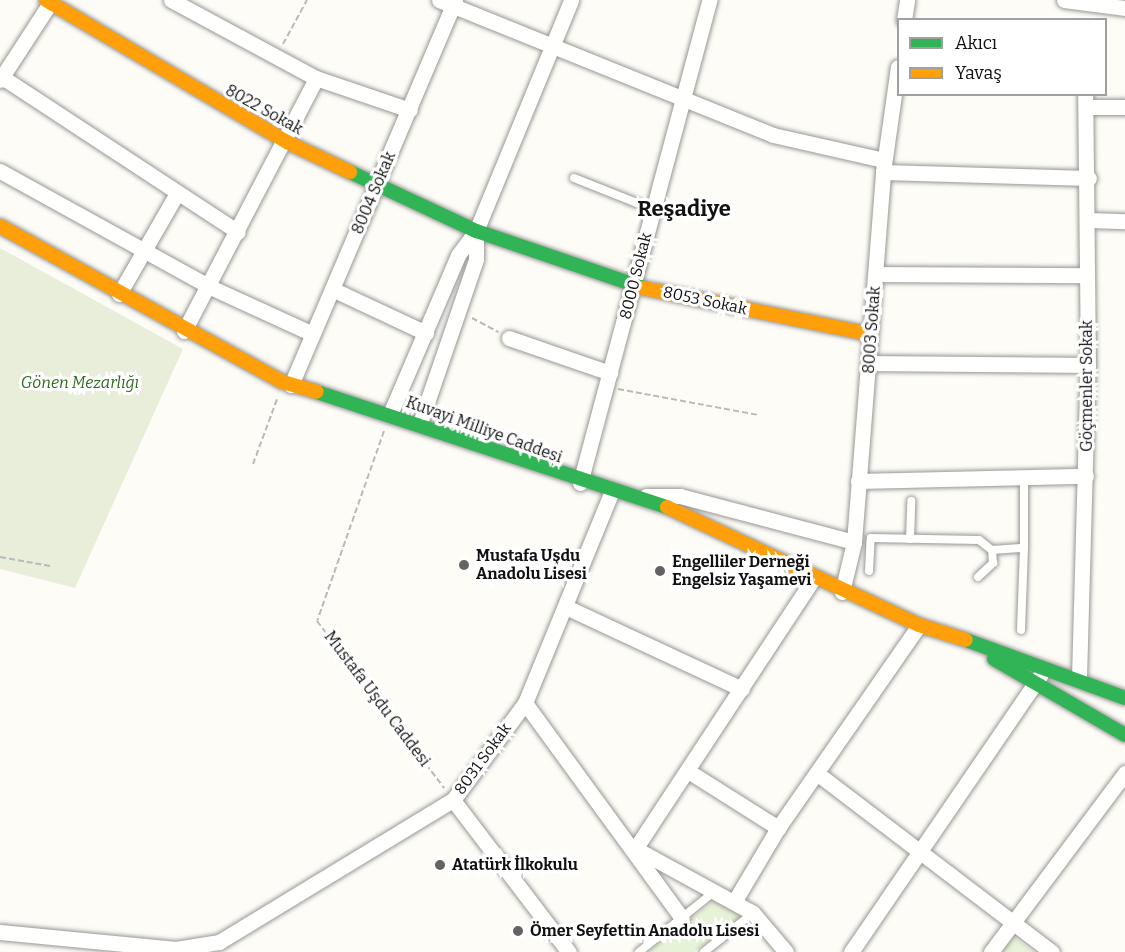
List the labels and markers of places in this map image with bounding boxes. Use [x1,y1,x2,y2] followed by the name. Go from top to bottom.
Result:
[476,546,587,584] place label: Mustafa Uşdu Anadolu Lisesi
[672,552,811,590] place label: Engelliler Derneği Engelsiz Yaşamevi
[457,558,471,572] marker: Mustafa Uşdu Anadolu Lisesi
[653,564,667,578] marker: Engelliler Derneği Engelsiz Yaşamevi
[452,855,578,875] place label: Atatürk İlkokulu
[433,858,447,872] marker: Atatürk İlkokulu
[530,921,759,941] place label: Ömer Seyfettin Anadolu Lisesi
[511,924,525,938] marker: Ömer Seyfettin Anadolu Lisesi

